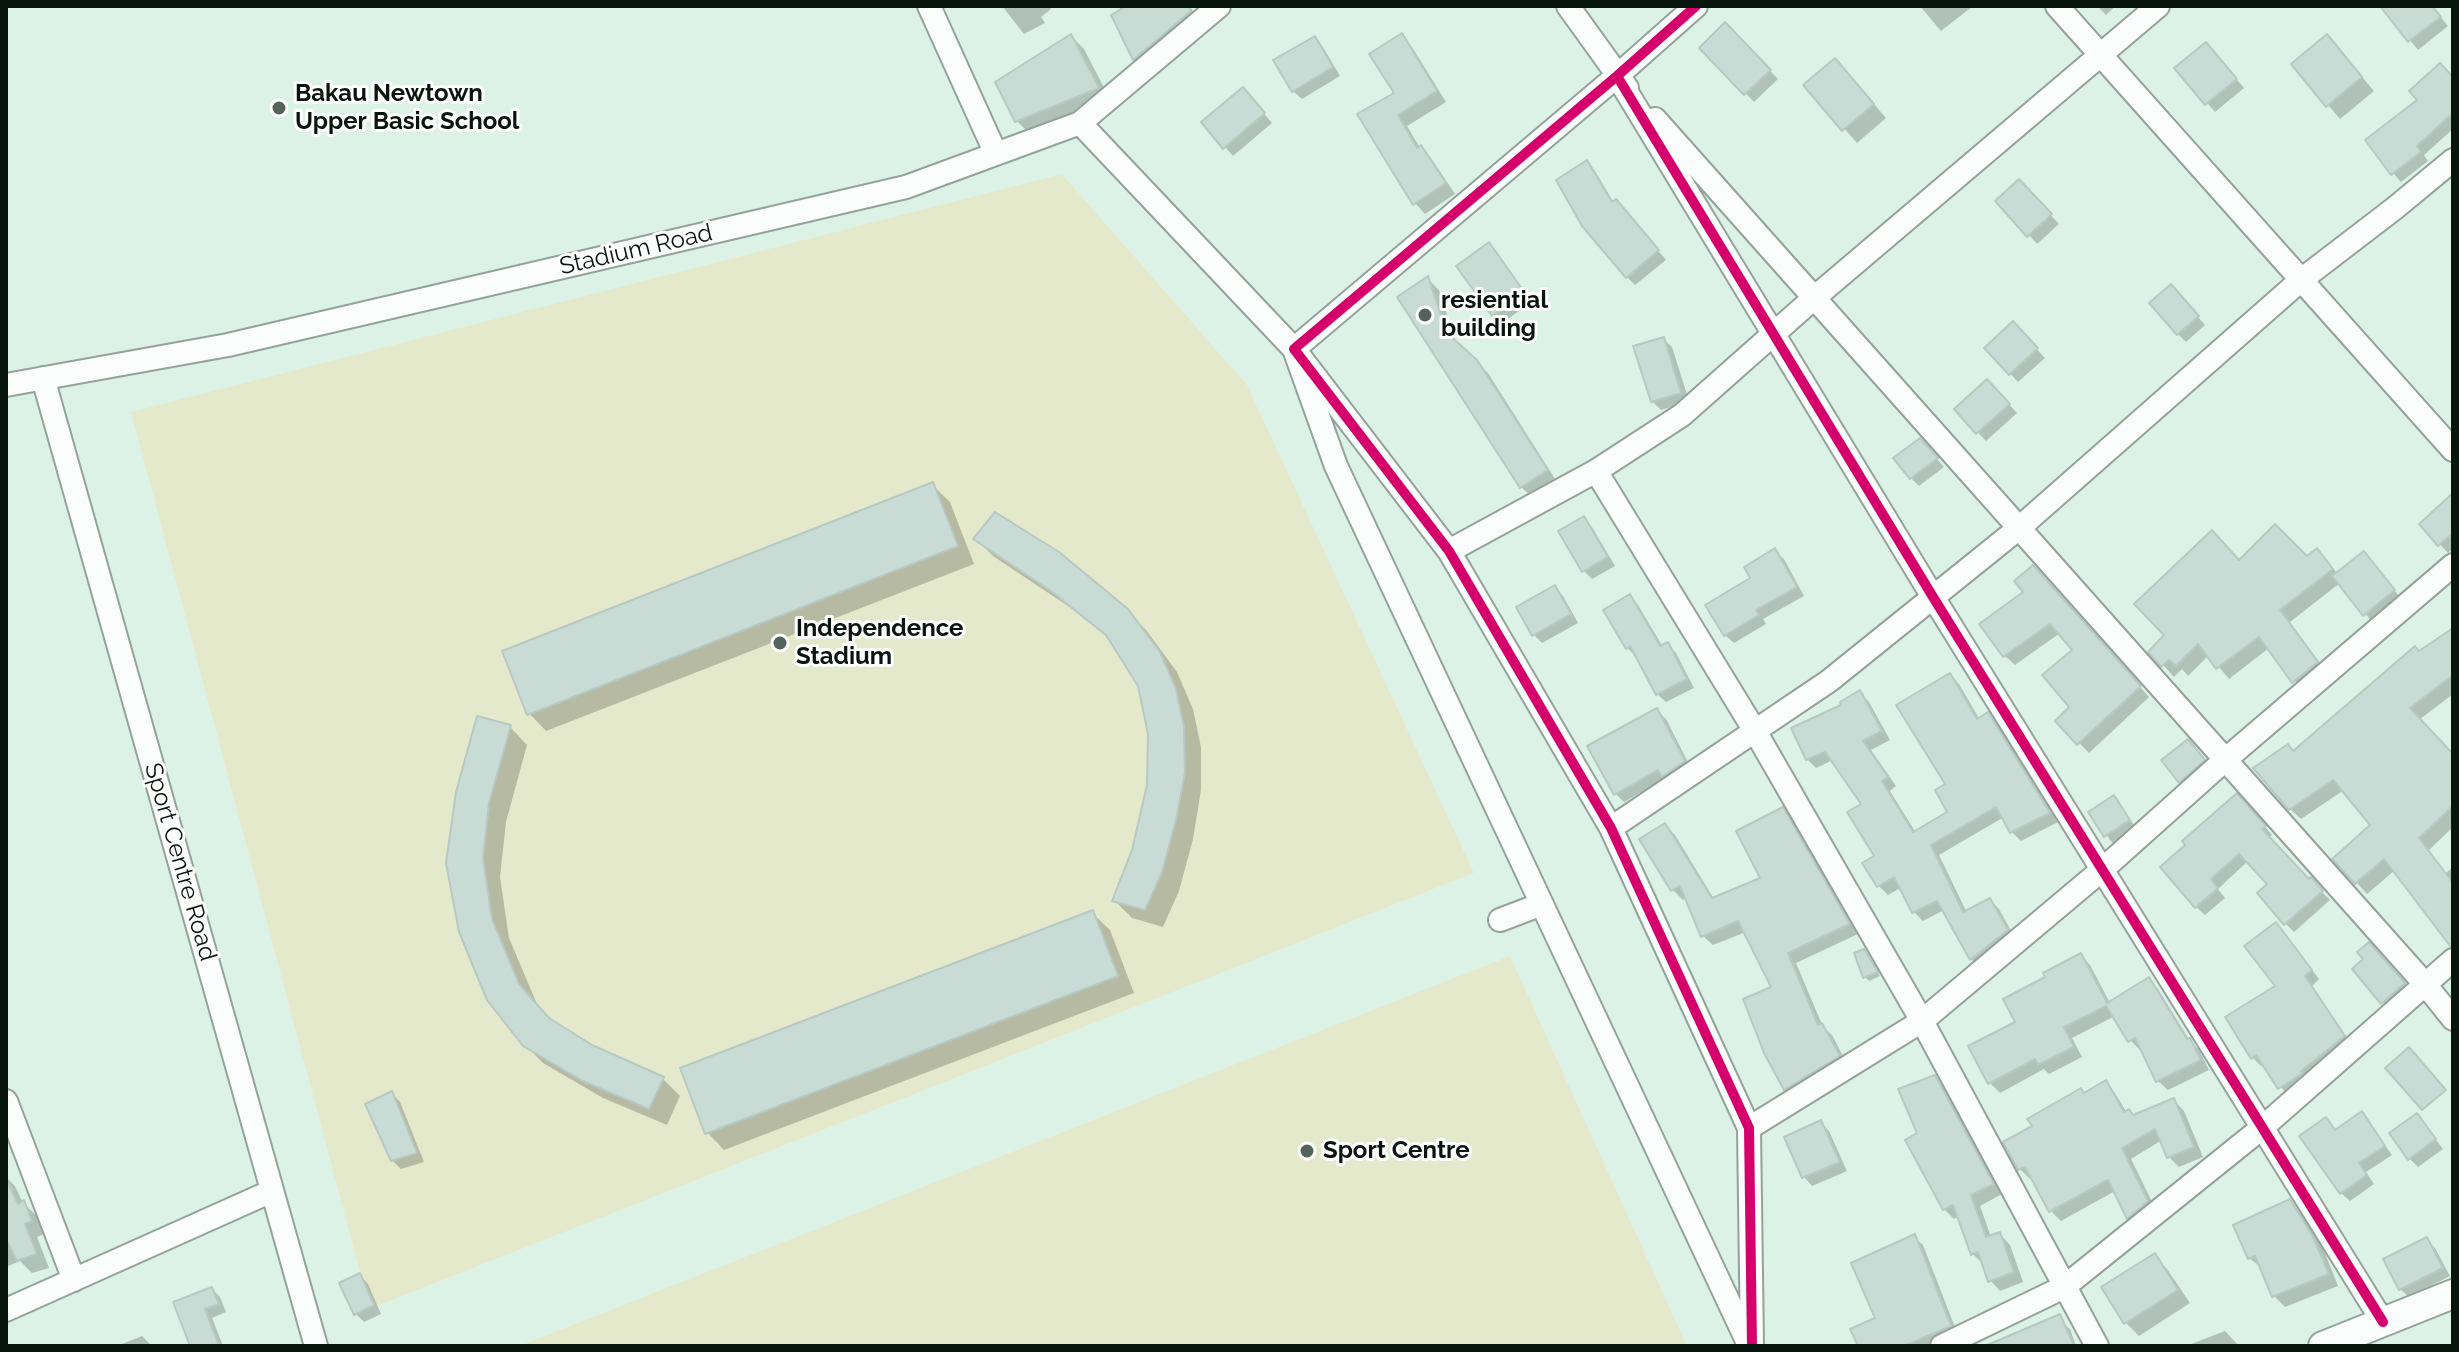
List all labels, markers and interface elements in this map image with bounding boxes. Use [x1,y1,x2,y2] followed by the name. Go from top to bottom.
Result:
[295,80,519,136] place label: Bakau Newtown Upper Basic School
[270,99,288,117] marker: Bakau Newtown Upper Basic School
[557,218,715,282] street label: Stadium Road
[1441,287,1548,343] place label: resiential building
[1416,306,1434,324] marker: resiential building
[796,615,963,671] place label: Independence Stadium
[771,634,789,652] marker: Independence Stadium
[138,760,222,964] street label: Sport Centre Road
[1323,1137,1470,1165] place label: Sport Centre
[1298,1142,1316,1160] marker: Sport Centre

